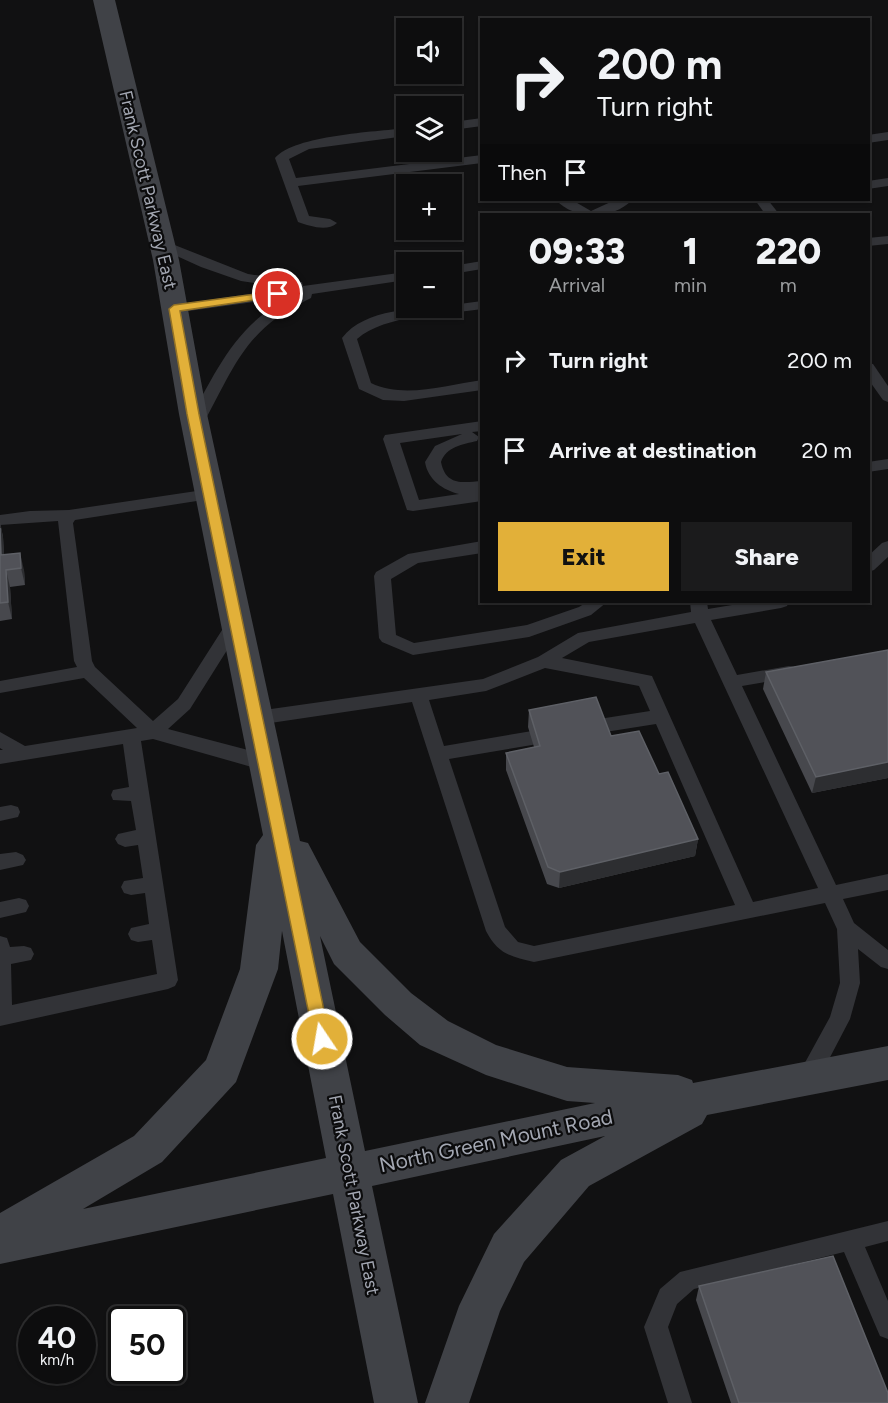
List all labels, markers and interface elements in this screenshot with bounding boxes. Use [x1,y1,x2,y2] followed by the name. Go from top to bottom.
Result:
[396,18,462,318] map controls
[396,18,462,84] button: sound
[597,39,722,90] text: 200 m
[498,42,576,120] icon: right
[114,88,182,292] street label: Frank Scott Parkway East
[597,90,713,123] text: Turn right
[396,96,462,162] button: layers
[559,156,592,189] icon: arrive
[498,159,547,186] text: Then
[396,174,462,240] button: +
[529,230,625,273] text: 09:33
[683,230,698,273] text: 1
[755,230,821,273] text: 220
[396,252,462,318] button: −
[252,268,303,319] pin
[549,273,605,297] text: Arrival
[674,273,707,297] text: min
[780,273,797,297] text: m
[261,277,294,310] icon: arrive
[498,344,531,377] icon: right
[549,347,648,374] text: Turn right
[787,347,852,374] text: 200 m
[498,434,531,467] icon: arrive
[549,437,757,464] text: Arrive at destination
[801,437,852,464] text: 20 m
[498,522,669,591] button: Exit
[681,522,852,591] button: Share
[290,1007,354,1071] position arrow
[324,1093,384,1297] street label: Frank Scott Parkway East
[377,1104,615,1177] street label: North Green Mount Road
[108,1306,186,1384] speed limit sign: 50
[38,1319,76,1356] text: 40
[40,1351,74,1369] text: km/h

